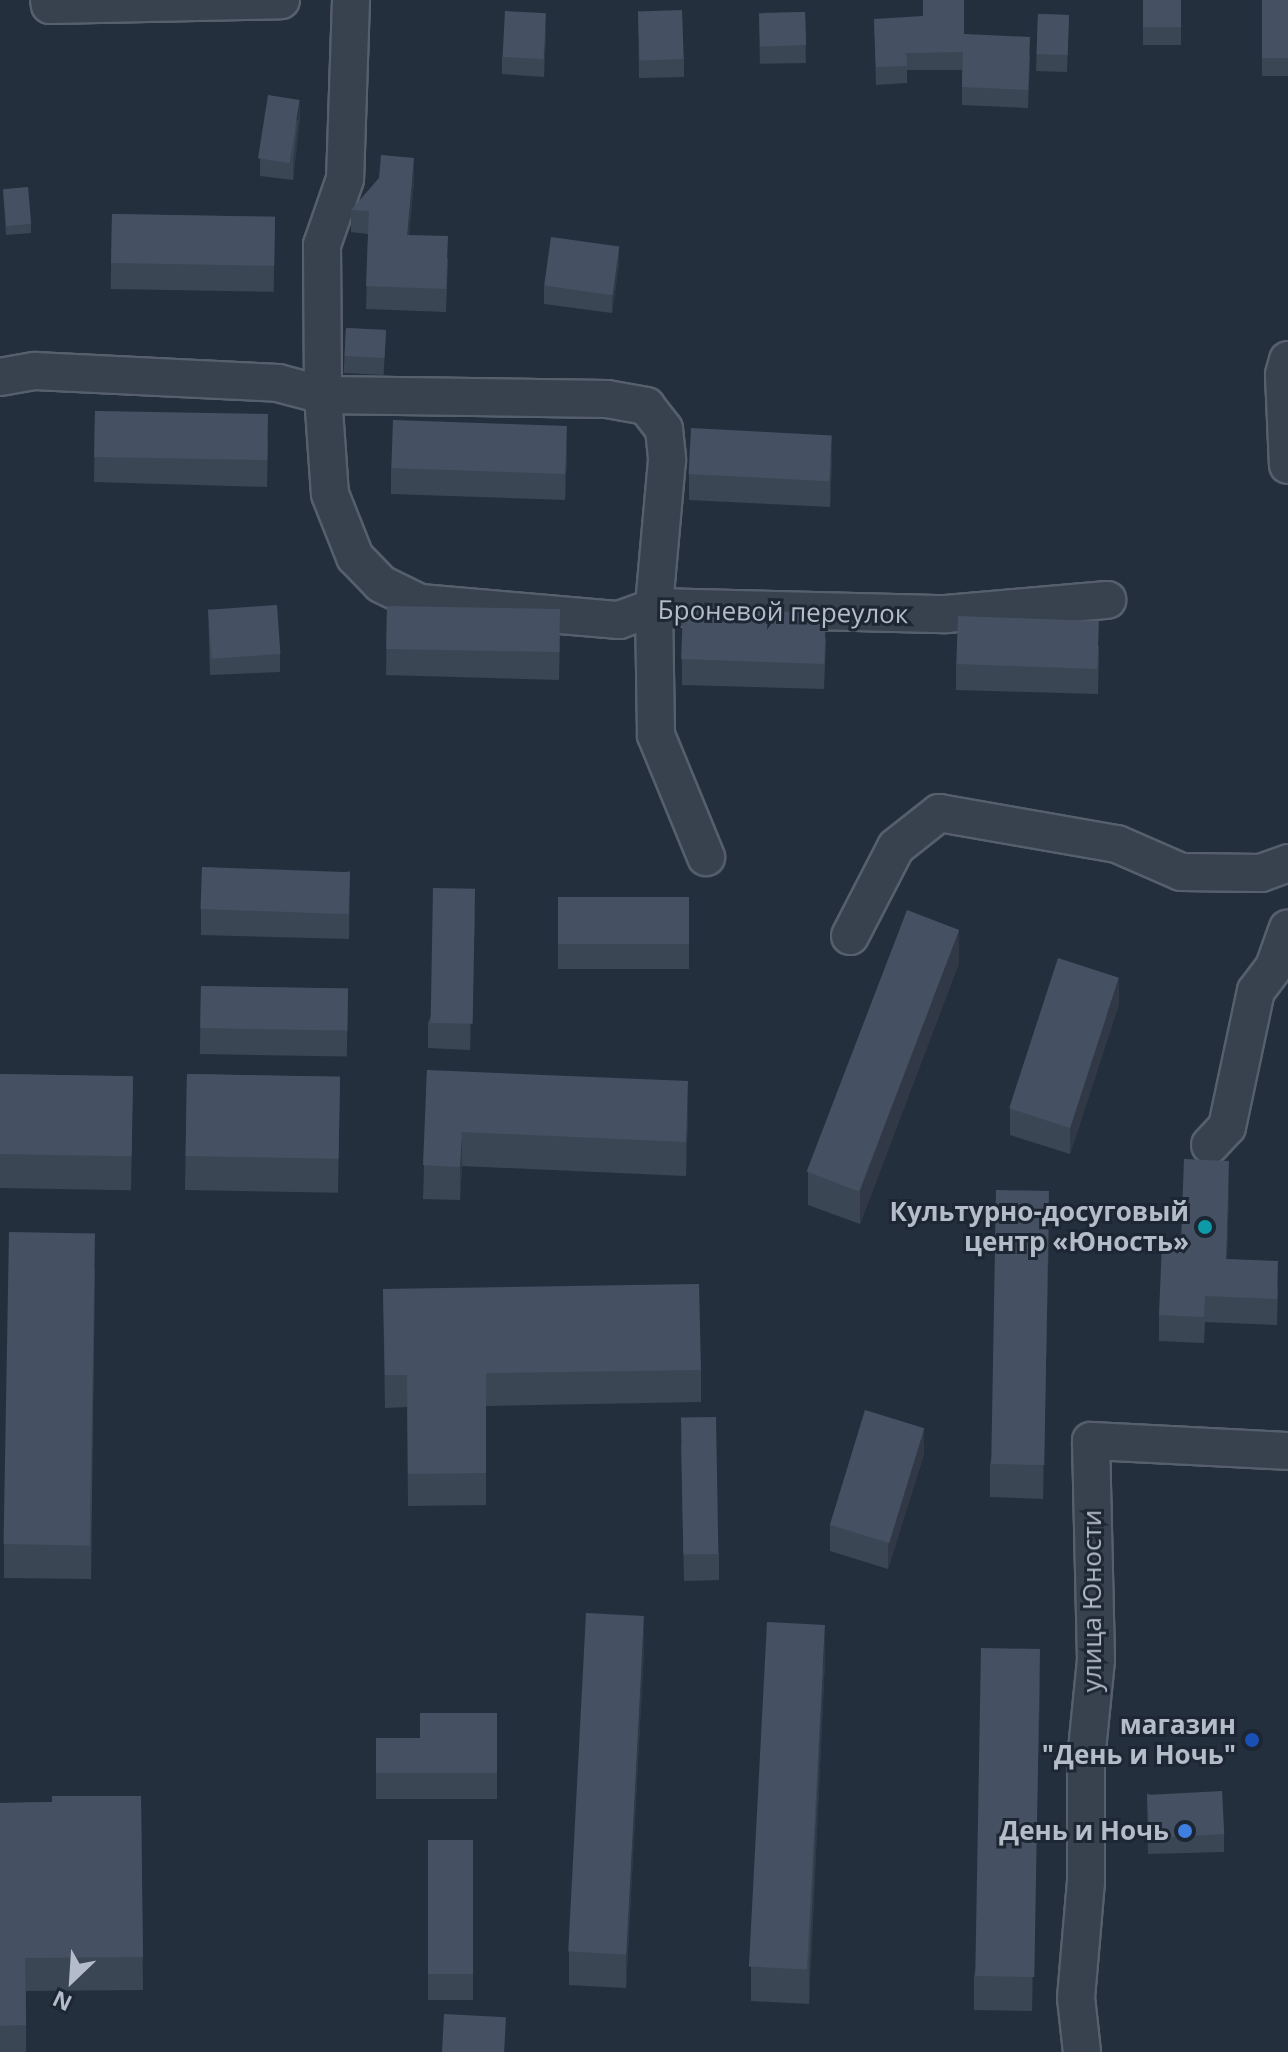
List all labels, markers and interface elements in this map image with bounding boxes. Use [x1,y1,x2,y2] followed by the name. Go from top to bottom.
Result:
[657,594,909,630] street label: Броневой переулок
[889,1196,1189,1258] place label: Культурно-досуговый центр «Юность»
[1196,1218,1214,1236] marker: Культурно-досуговый центр «Юность»
[1076,1510,1108,1692] street label: улица Юности
[1042,1709,1236,1770] place label: магазин "День и Ночь"
[1243,1731,1261,1749] marker: магазин "День и Ночь"
[999,1815,1169,1847] place label: День и Ночь
[1176,1822,1194,1840] marker: День и Ночь
[32,1940,112,2020] north arrow
[47,1984,76,2019] text: N

